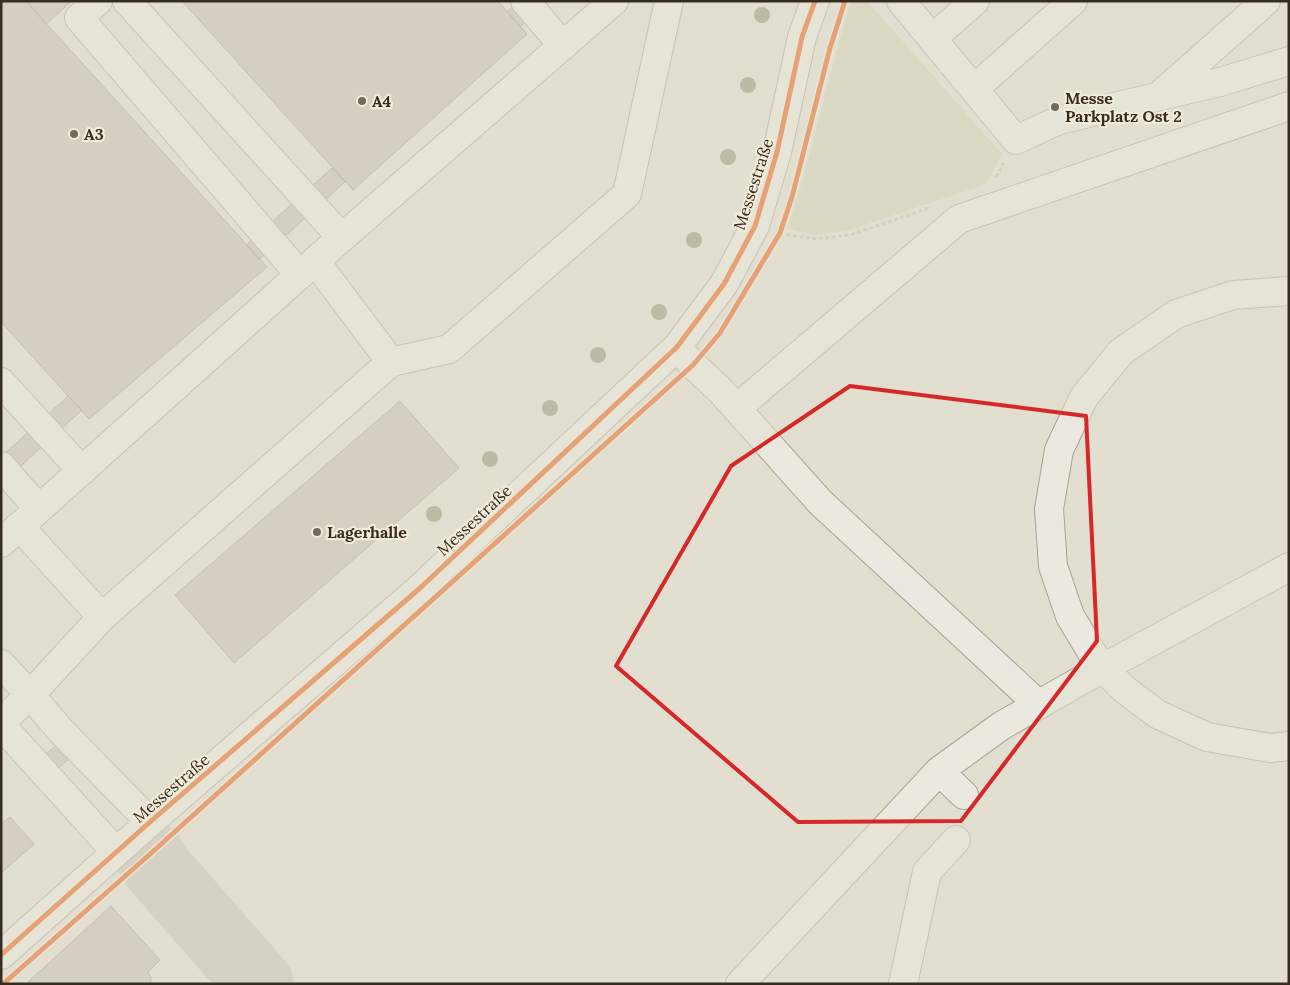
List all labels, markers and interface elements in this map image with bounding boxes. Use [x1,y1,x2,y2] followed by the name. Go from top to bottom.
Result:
[1065,88,1182,126] place label: Messe Parkplatz Ost 2
[372,91,392,111] place label: A4
[356,95,368,107] marker: A4
[1049,101,1061,113] marker: Messe Parkplatz Ost 2
[84,124,104,144] place label: A3
[68,128,80,140] marker: A3
[729,135,777,232] street label: Messestraße
[432,480,516,560] street label: Messestraße
[327,522,407,542] place label: Lagerhalle
[311,526,323,538] marker: Lagerhalle
[129,749,214,827] street label: Messestraße

